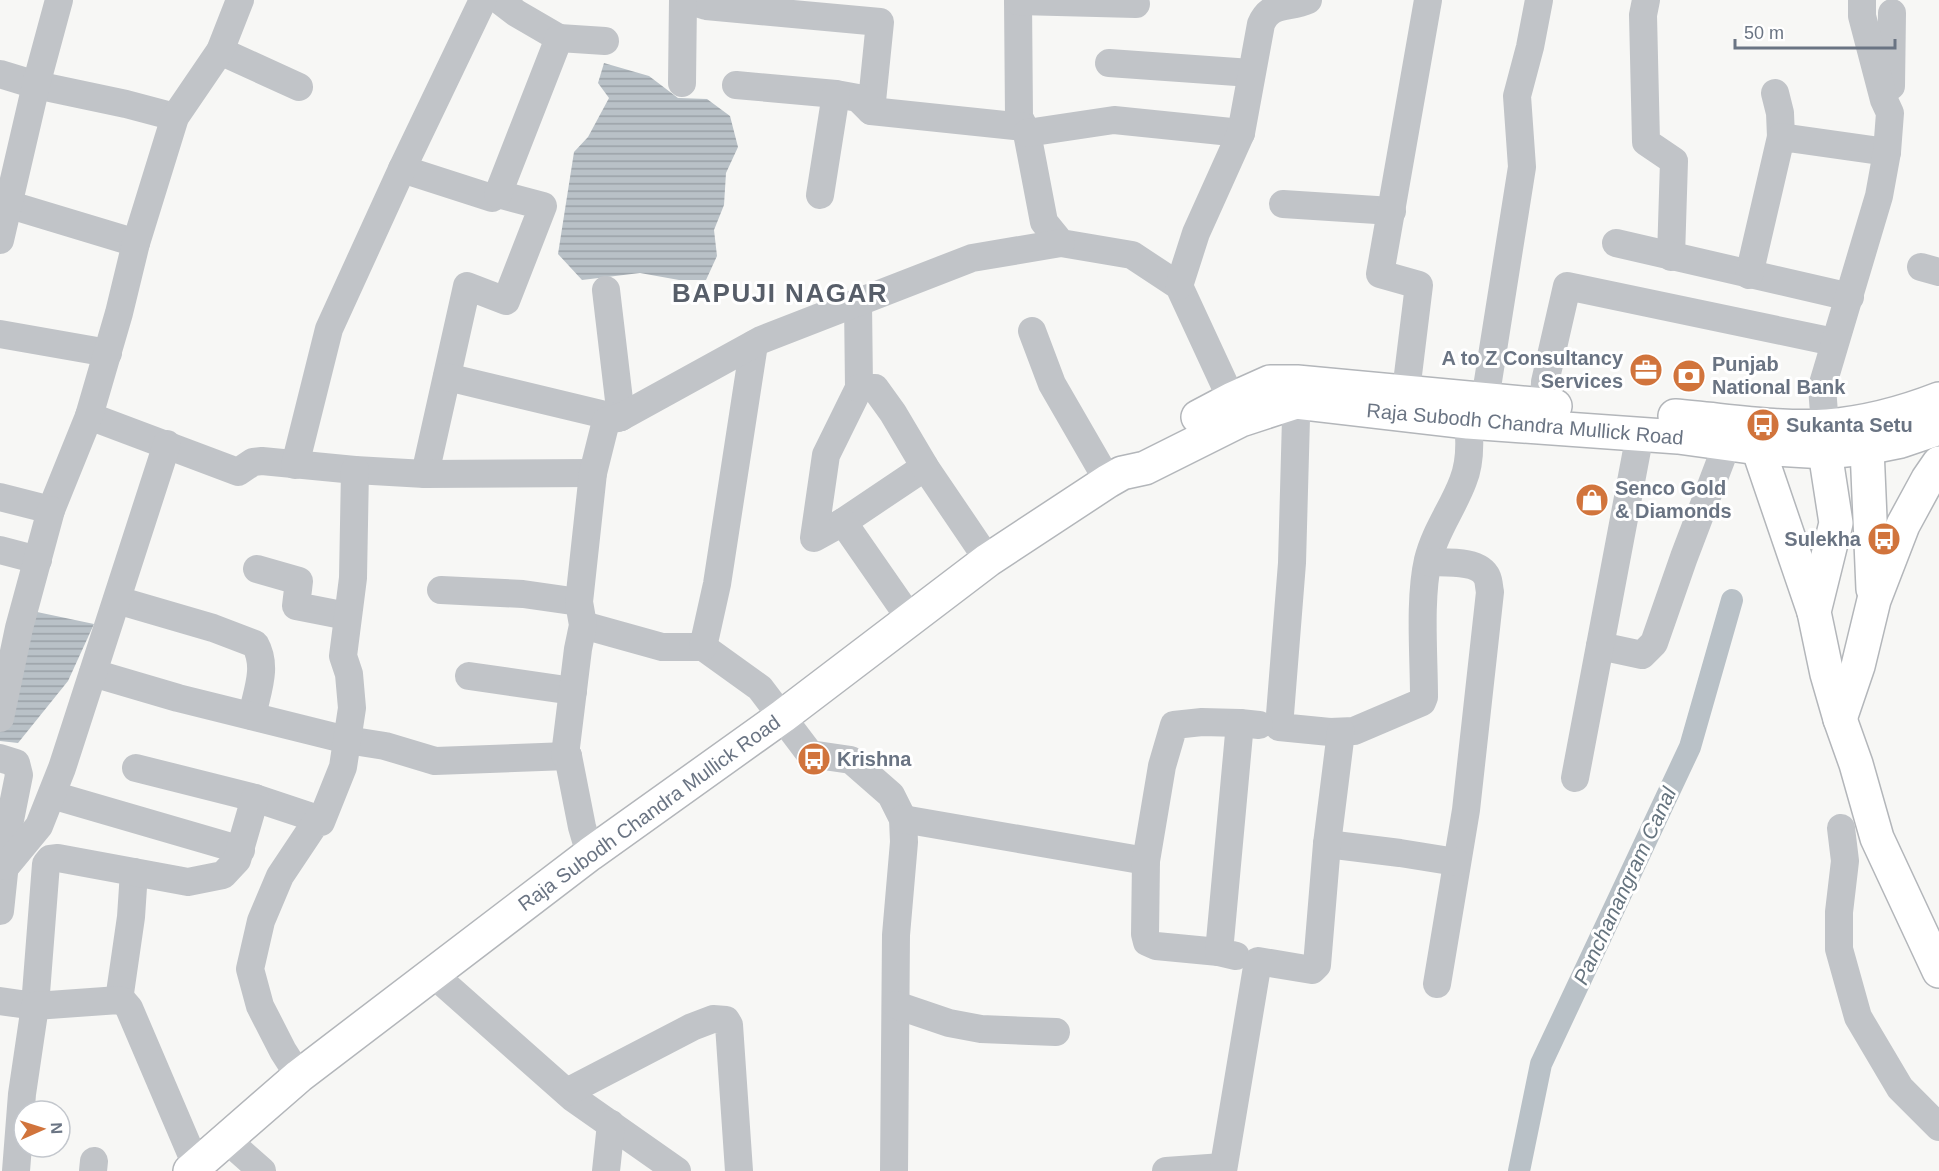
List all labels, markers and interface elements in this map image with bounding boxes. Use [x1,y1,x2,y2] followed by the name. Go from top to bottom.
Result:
[1735,12,1896,50] scale bar
[1744,23,1784,43] text: 50 m
[672,278,888,308] district label: BAPUJI NAGAR
[1442,347,1624,392] place label: A to Z Consultancy Services
[1628,352,1664,388] office icon: A to Z Consultancy Services
[1712,353,1846,398] place label: Punjab National Bank
[1671,358,1707,394] bank icon: Punjab National Bank
[1366,399,1684,449] street label: Raja Subodh Chandra Mullick Road
[1745,407,1781,443] bus stop icon: Sukanta Setu
[1786,414,1913,436] place label: Sukanta Setu
[1615,477,1732,522] place label: Senco Gold & Diamonds
[1574,482,1610,518] shop icon: Senco Gold & Diamonds
[1866,521,1902,557] bus stop icon: Sulekha
[1784,528,1862,550] place label: Sulekha
[514,711,784,915] street label: Raja Subodh Chandra Mullick Road
[796,741,832,777] bus stop icon: Krishna
[837,748,912,770] place label: Krishna
[1569,782,1681,988] water label: Panchanangram Canal
[12,1099,72,1159] north arrow
[48,1122,65,1134] text: N

